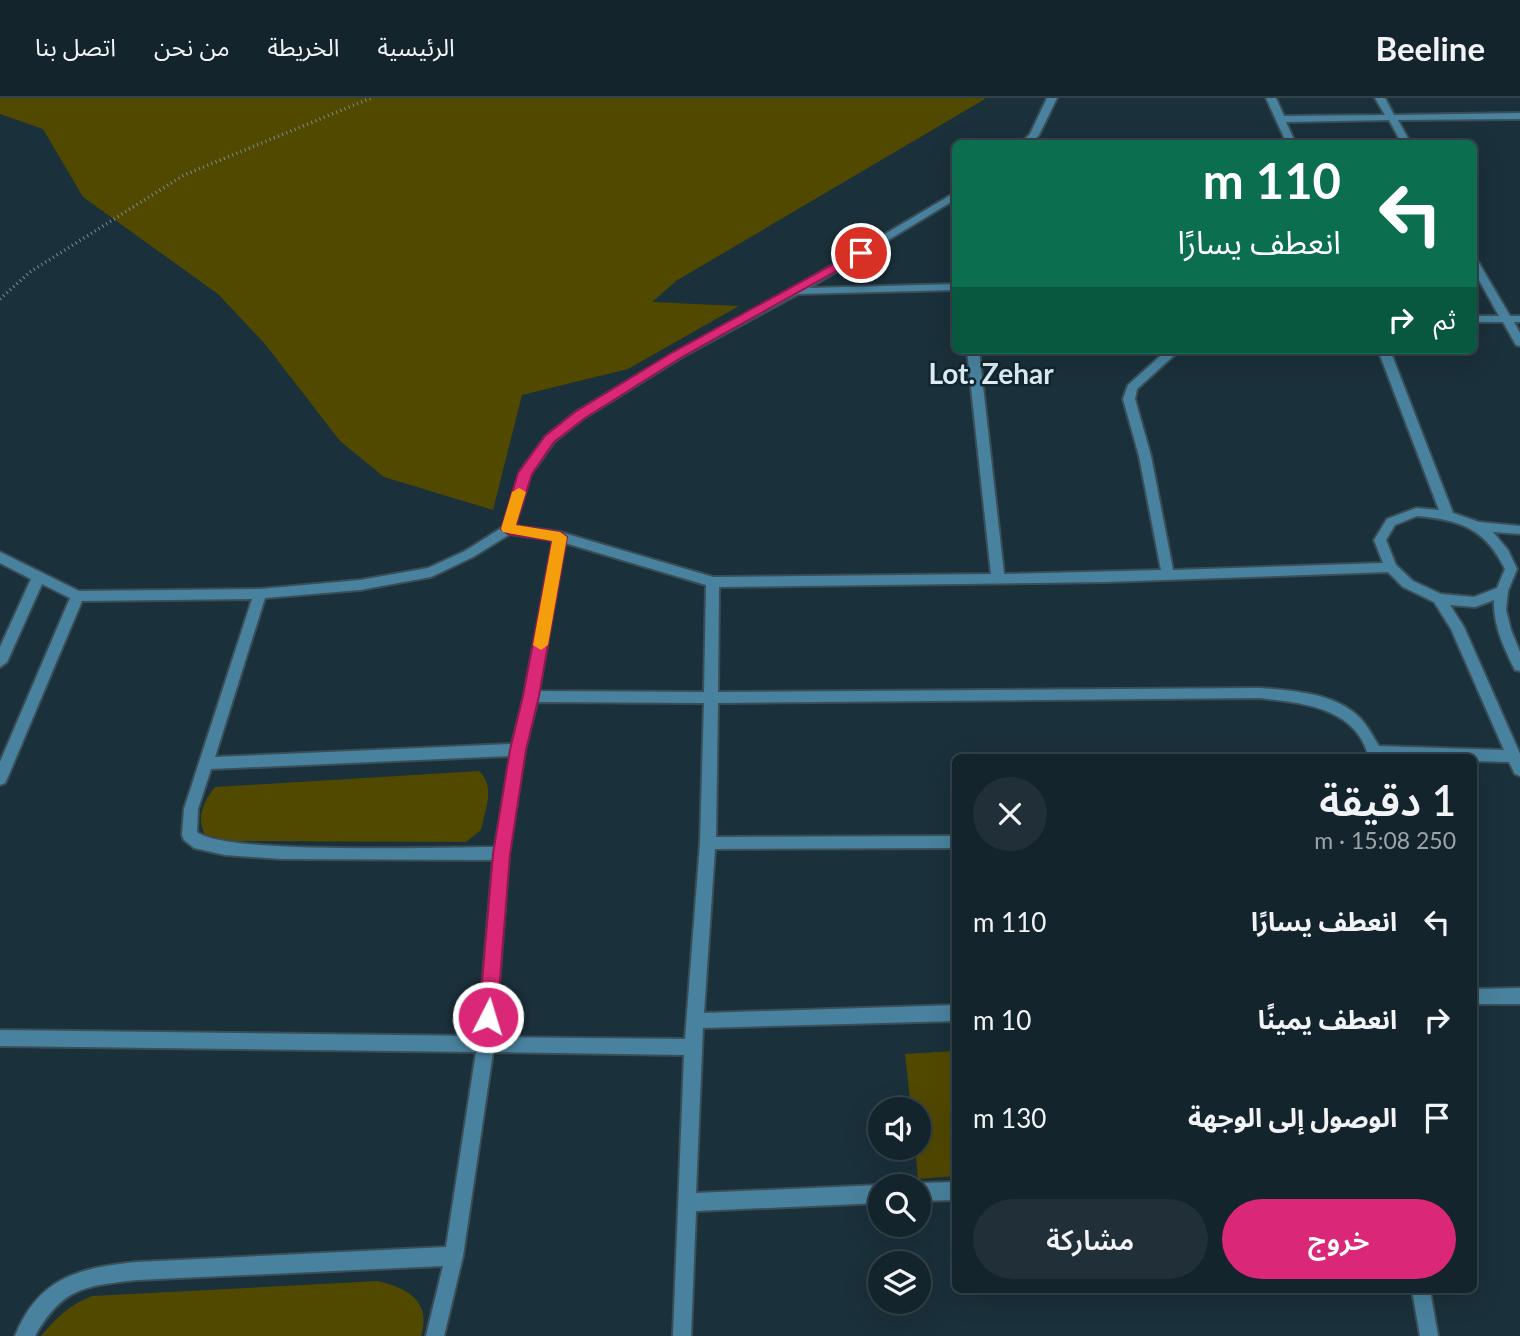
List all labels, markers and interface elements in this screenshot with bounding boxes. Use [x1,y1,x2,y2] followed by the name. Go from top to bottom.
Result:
[1375,28,1485,68] text: Beeline
[35,32,116,61] text: اتصل بنا
[154,32,230,61] text: من نحن
[268,32,339,61] text: الخريطة
[377,32,455,61] text: الرئيسية
[1203,151,1341,209] text: 110 m
[1365,168,1456,259] icon: left
[1177,222,1341,261] text: انعطف يسارًا
[831,223,891,283] pin
[842,234,880,272] icon: arrive
[1382,301,1420,339] icon: right
[1434,303,1456,335] text: ثم
[928,356,1054,390] district label: Lot. Zehar
[1319,775,1456,825] text: 1 دقيقة
[973,777,1047,851] button: close
[1314,826,1456,854] text: 250 m · 15:08
[1418,903,1456,941] icon: left
[1251,905,1397,937] text: انعطف يسارًا
[973,906,1046,938] text: 110 m
[451,980,525,1054] position arrow
[1418,1001,1456,1039] icon: right
[1258,1003,1397,1035] text: انعطف يمينًا
[973,1004,1031,1036] text: 10 m
[868,1097,931,1314] map controls
[868,1097,931,1160] button: sound
[1418,1099,1456,1137] icon: arrive
[1188,1101,1397,1133] text: الوصول إلى الوجهة
[973,1102,1046,1134] text: 130 m
[868,1174,931,1237] button: search
[973,1199,1208,1279] button: مشاركة
[1222,1199,1456,1279] button: خروج
[868,1251,931,1314] button: layers

